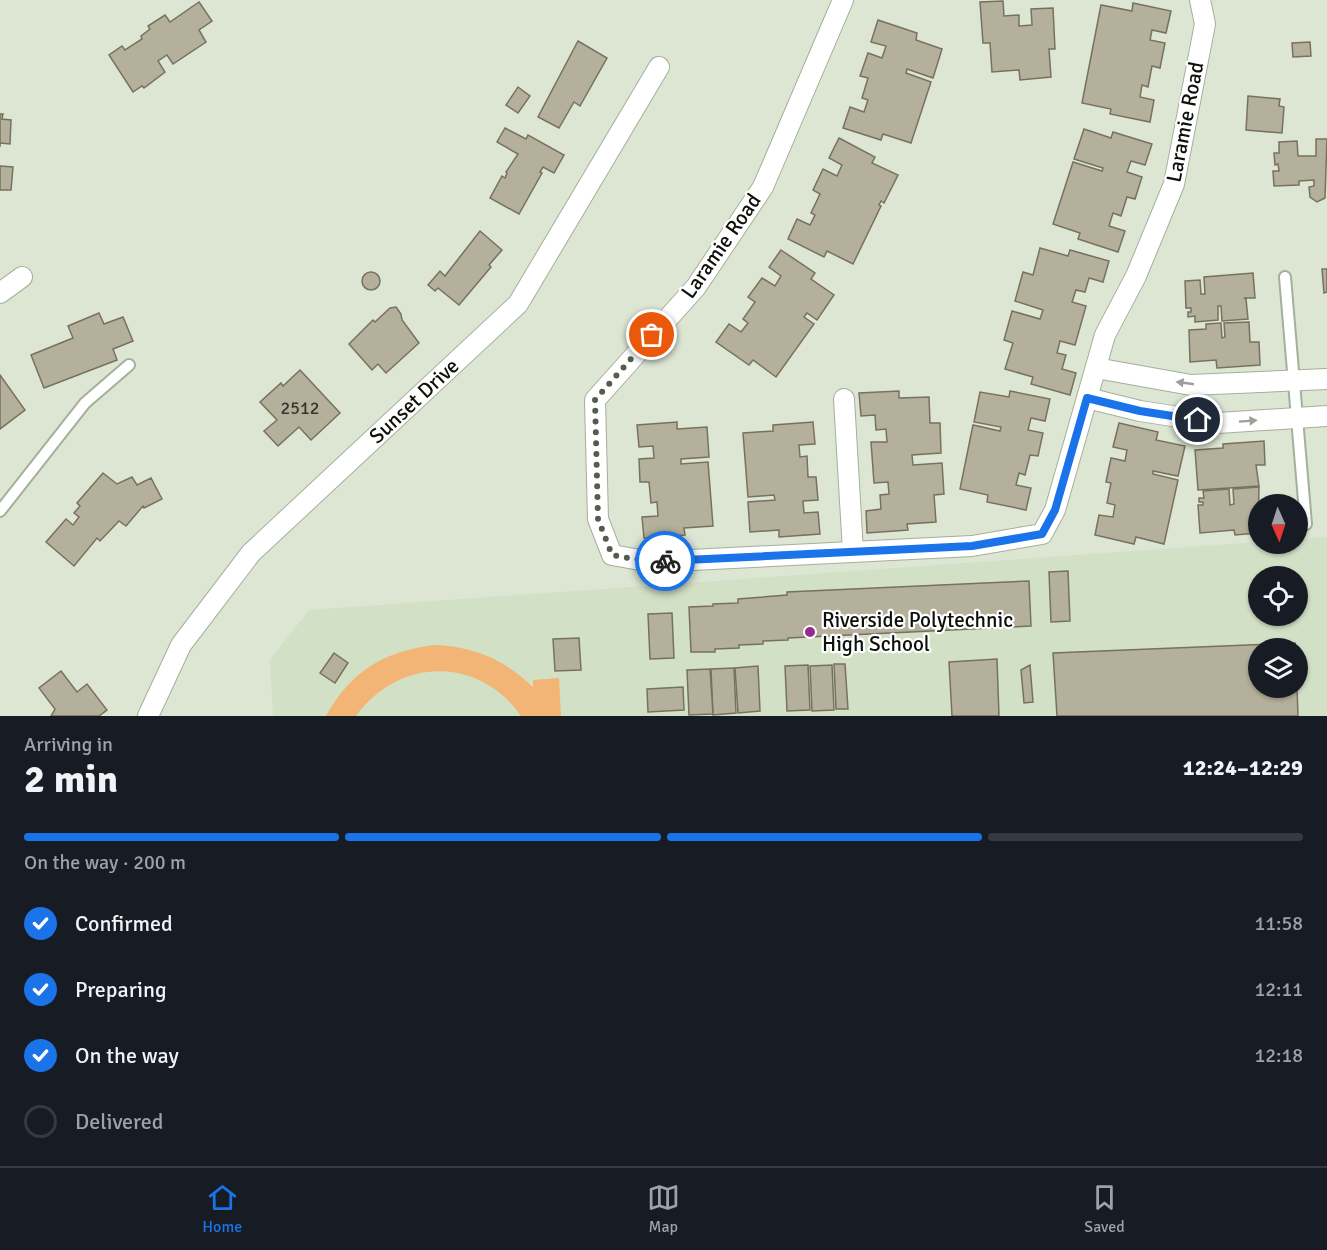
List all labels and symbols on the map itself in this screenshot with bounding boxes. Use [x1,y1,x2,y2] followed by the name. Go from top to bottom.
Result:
[1161,60,1209,184] street label: Laramie Road
[675,189,767,303] street label: Laramie Road
[626,309,677,360] pin
[364,353,464,449] street label: Sunset Drive
[1175,379,1194,388] one-way arrow
[1172,394,1223,445] pin
[281,397,319,419] house number: 2512
[1238,417,1257,426] one-way arrow
[1248,494,1308,554] north arrow
[635,531,695,591] courier
[822,607,1013,657] place label: Riverside Polytechnic High School
[803,625,817,639] marker: Riverside Polytechnic High School

